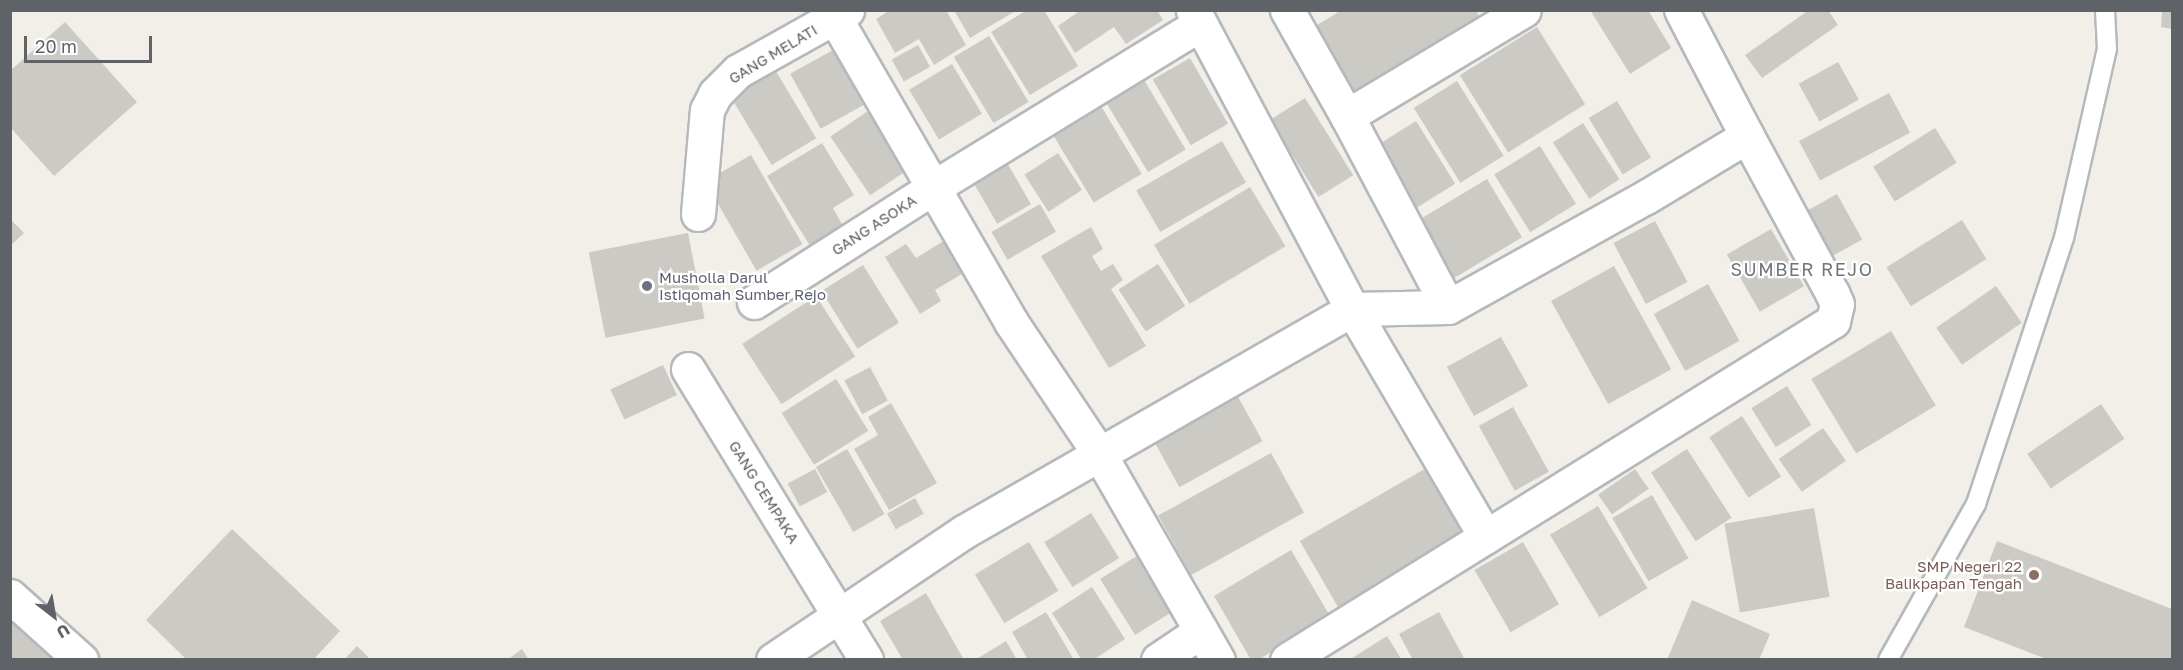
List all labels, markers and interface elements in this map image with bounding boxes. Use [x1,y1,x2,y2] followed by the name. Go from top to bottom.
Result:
[726,21,820,87] street label: GANG MELATI
[27,24,154,62] scale bar
[35,35,77,57] text: 20 m
[828,191,920,259] street label: GANG ASOKA
[1731,258,1873,280] district label: SUMBER REJO
[659,268,826,303] place label: Musholla Darul Istiqomah Sumber Rejo
[640,279,654,293] marker: Musholla Darul Istiqomah Sumber Rejo
[725,437,803,547] street label: GANG CEMPAKA
[1885,557,2022,592] place label: SMP Negeri 22 Balikpapan Tengah
[2027,568,2041,582] marker: SMP Negeri 22 Balikpapan Tengah
[24,586,84,646] north arrow
[53,620,73,643] text: U

